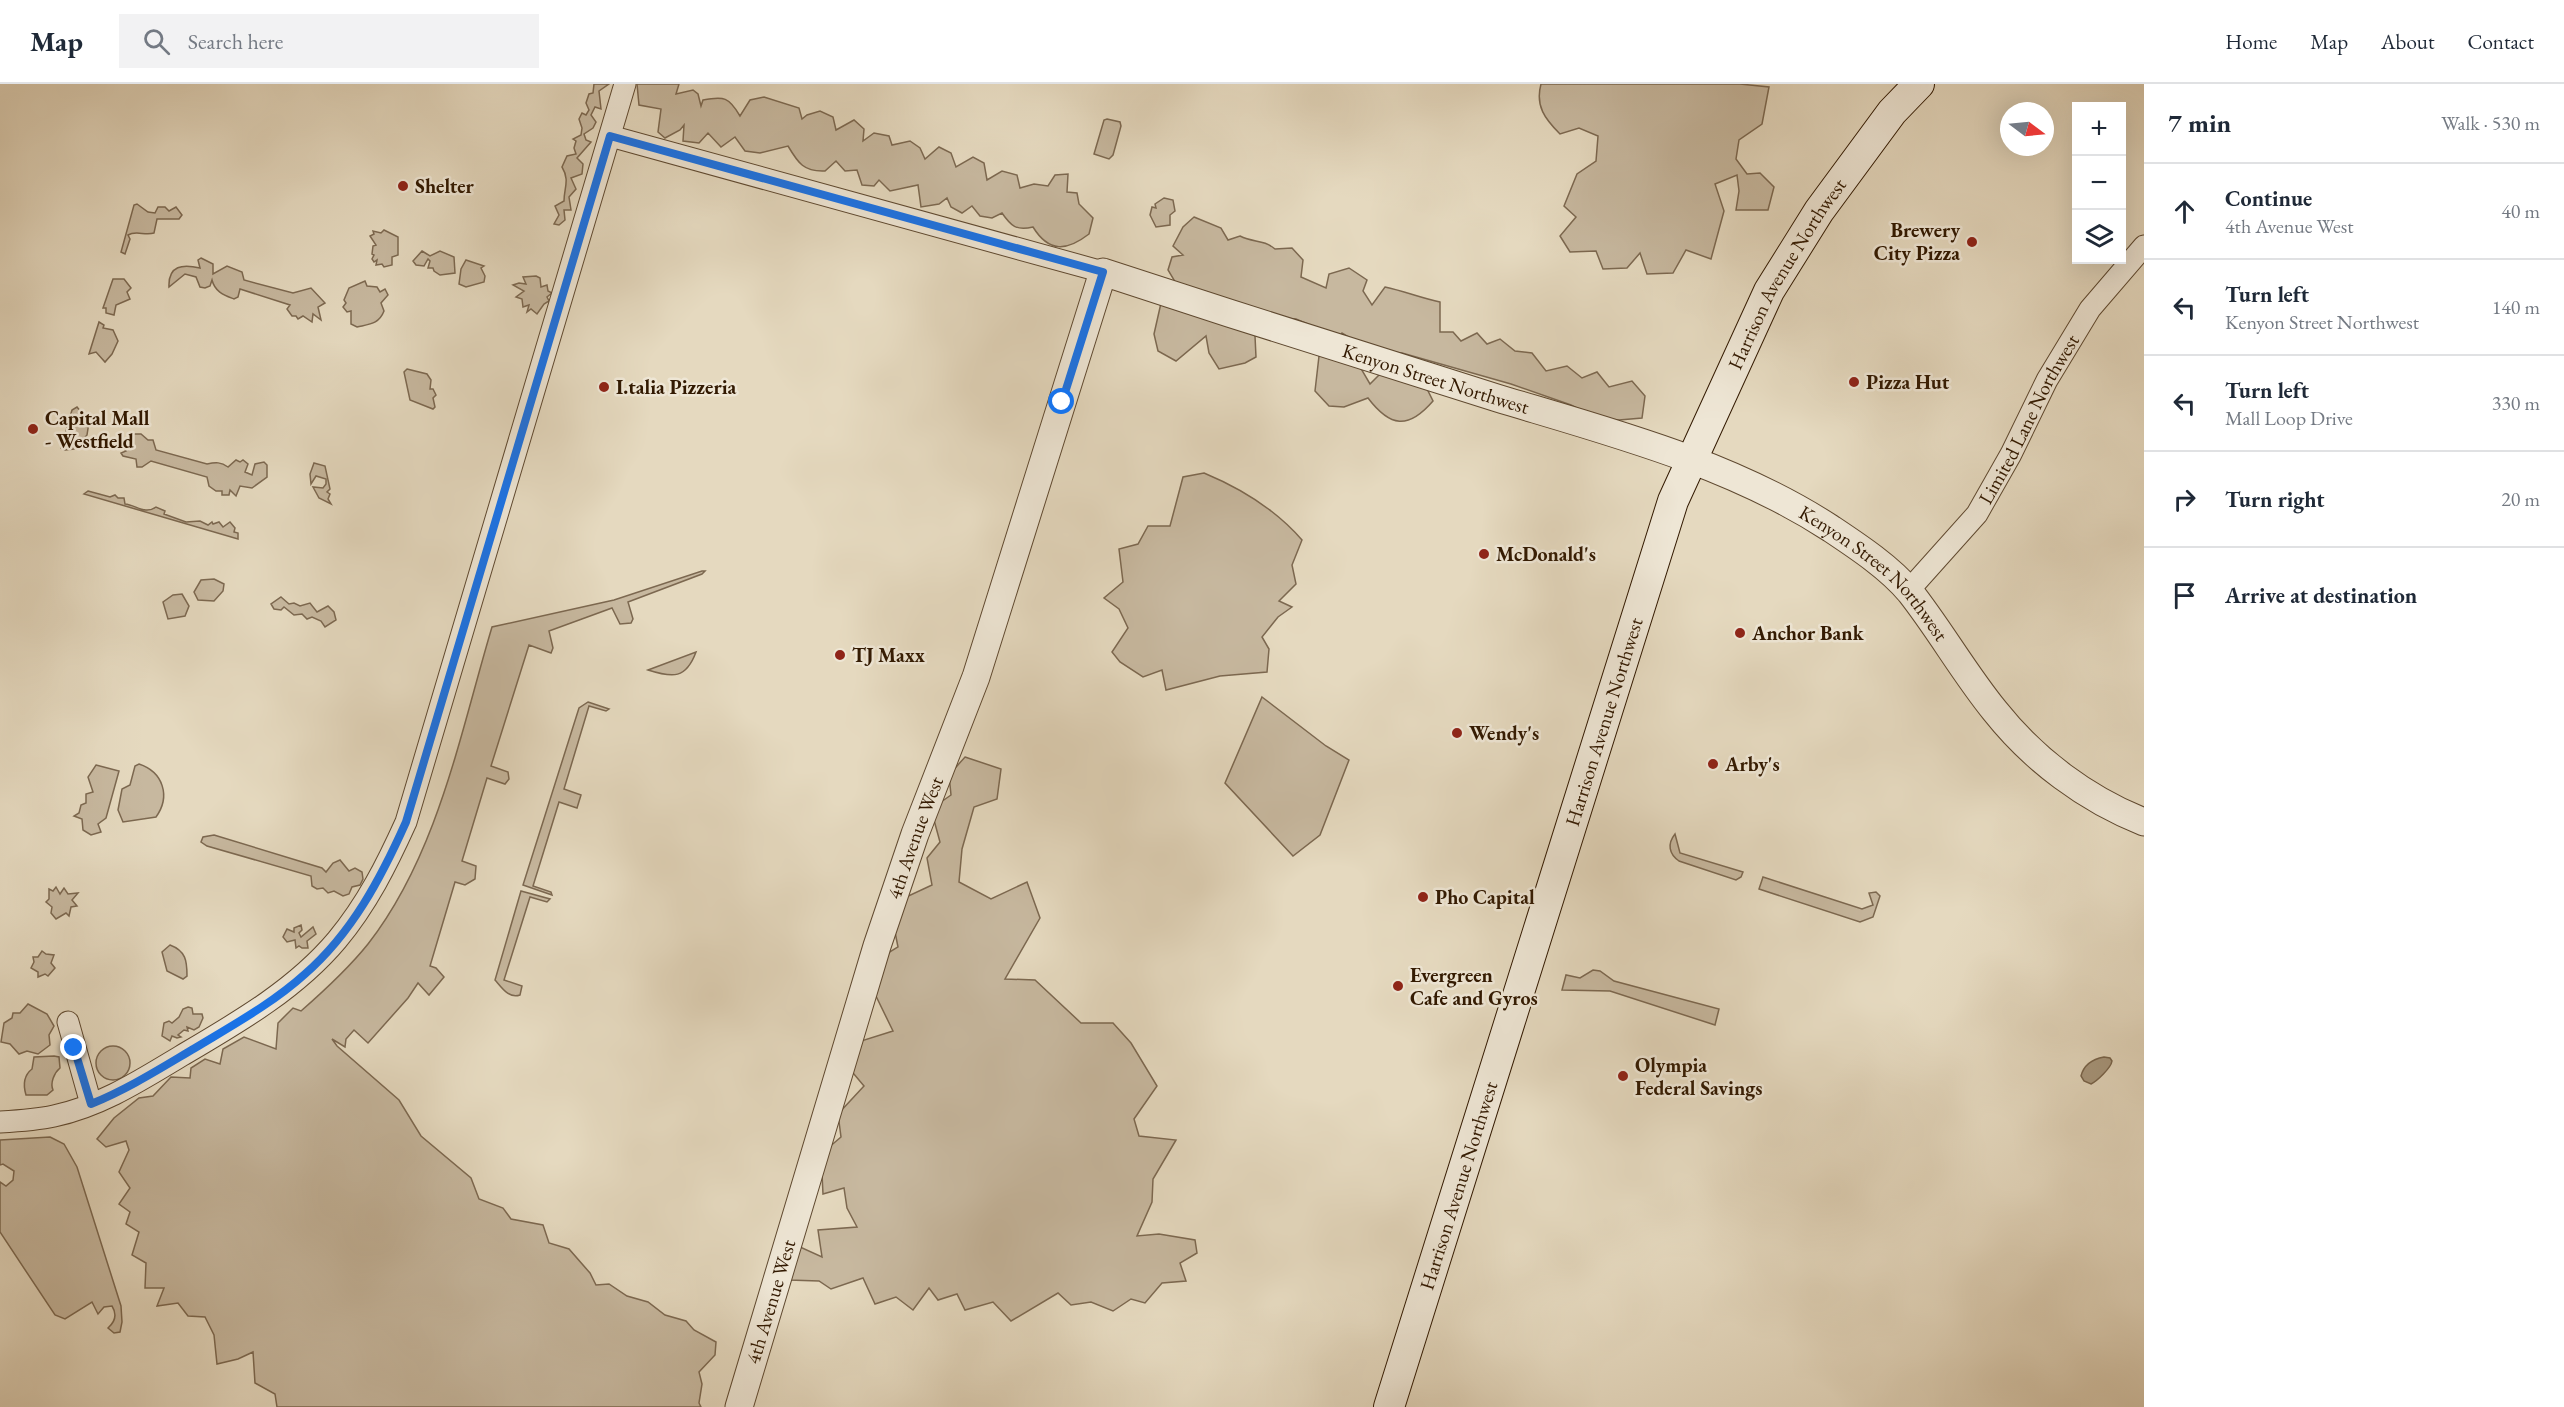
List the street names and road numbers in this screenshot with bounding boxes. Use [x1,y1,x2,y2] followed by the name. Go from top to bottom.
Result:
[1722,172,1852,374] street label: Harrison Avenue Northwest
[1972,329,2085,509] street label: Limited Lane Northwest
[1339,337,1533,420] street label: Kenyon Street Northwest
[1794,499,1955,647] street label: Kenyon Street Northwest
[1559,614,1649,829] street label: Harrison Avenue Northwest
[881,772,949,902] street label: 4th Avenue West
[1414,1077,1503,1293] street label: Harrison Avenue Northwest
[740,1236,802,1367] street label: 4th Avenue West

